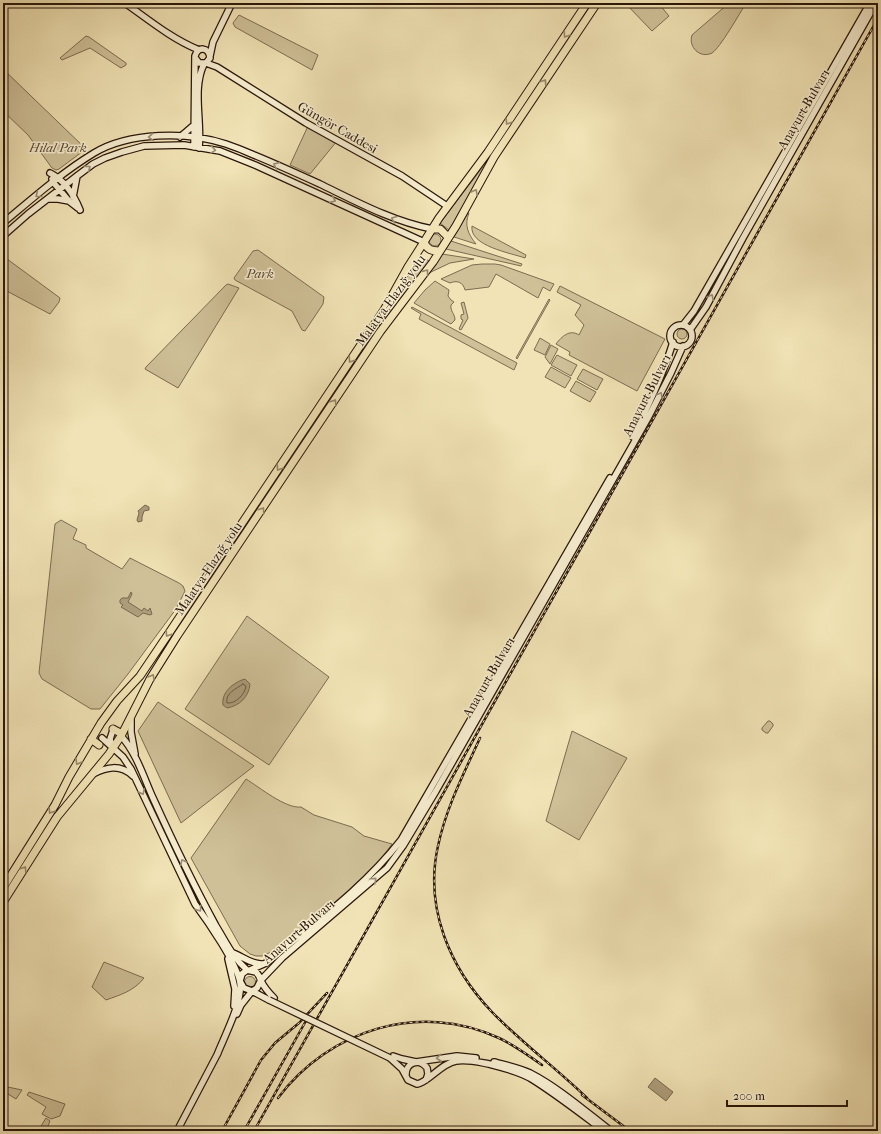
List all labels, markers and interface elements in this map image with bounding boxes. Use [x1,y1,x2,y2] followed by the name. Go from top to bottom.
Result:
[564,31,571,38] one-way arrow
[774,66,833,153] street label: Anayurt Bulvarı
[539,80,546,87] one-way arrow
[295,98,381,156] street label: Güngör Caddesi
[506,117,513,124] one-way arrow
[148,132,154,141] one-way arrow
[28,140,87,155] park label: Hilal Park
[210,145,216,154] one-way arrow
[273,161,280,169] one-way arrow
[84,165,91,173] one-way arrow
[470,189,477,196] one-way arrow
[35,190,42,197] one-way arrow
[328,195,336,203] one-way arrow
[391,215,398,223] one-way arrow
[352,251,429,349] street label: Malatya-Elazığ yolu
[245,266,274,281] park label: Park
[421,269,428,276] one-way arrow
[706,294,714,301] one-way arrow
[619,352,674,440] street label: Anayurt Bulvarı
[348,356,356,363] one-way arrow
[655,392,663,399] one-way arrow
[329,399,336,406] one-way arrow
[276,464,284,471] one-way arrow
[257,507,264,514] one-way arrow
[172,518,246,618] street label: Malatya-Elazığ yolu
[166,630,173,637] one-way arrow
[459,634,518,721] street label: Anayurt Bulvarı
[147,674,154,681] one-way arrow
[75,758,82,765] one-way arrow
[137,788,145,795] one-way arrow
[48,807,56,814] one-way arrow
[180,859,188,867] one-way arrow
[19,866,27,873] one-way arrow
[369,877,376,884] one-way arrow
[259,896,337,967] street label: Anayurt Bulvarı
[194,904,201,911] one-way arrow
[436,1054,442,1063] one-way arrow
[727,1082,847,1108] scale bar
[733,1089,765,1103] text: 200 m

